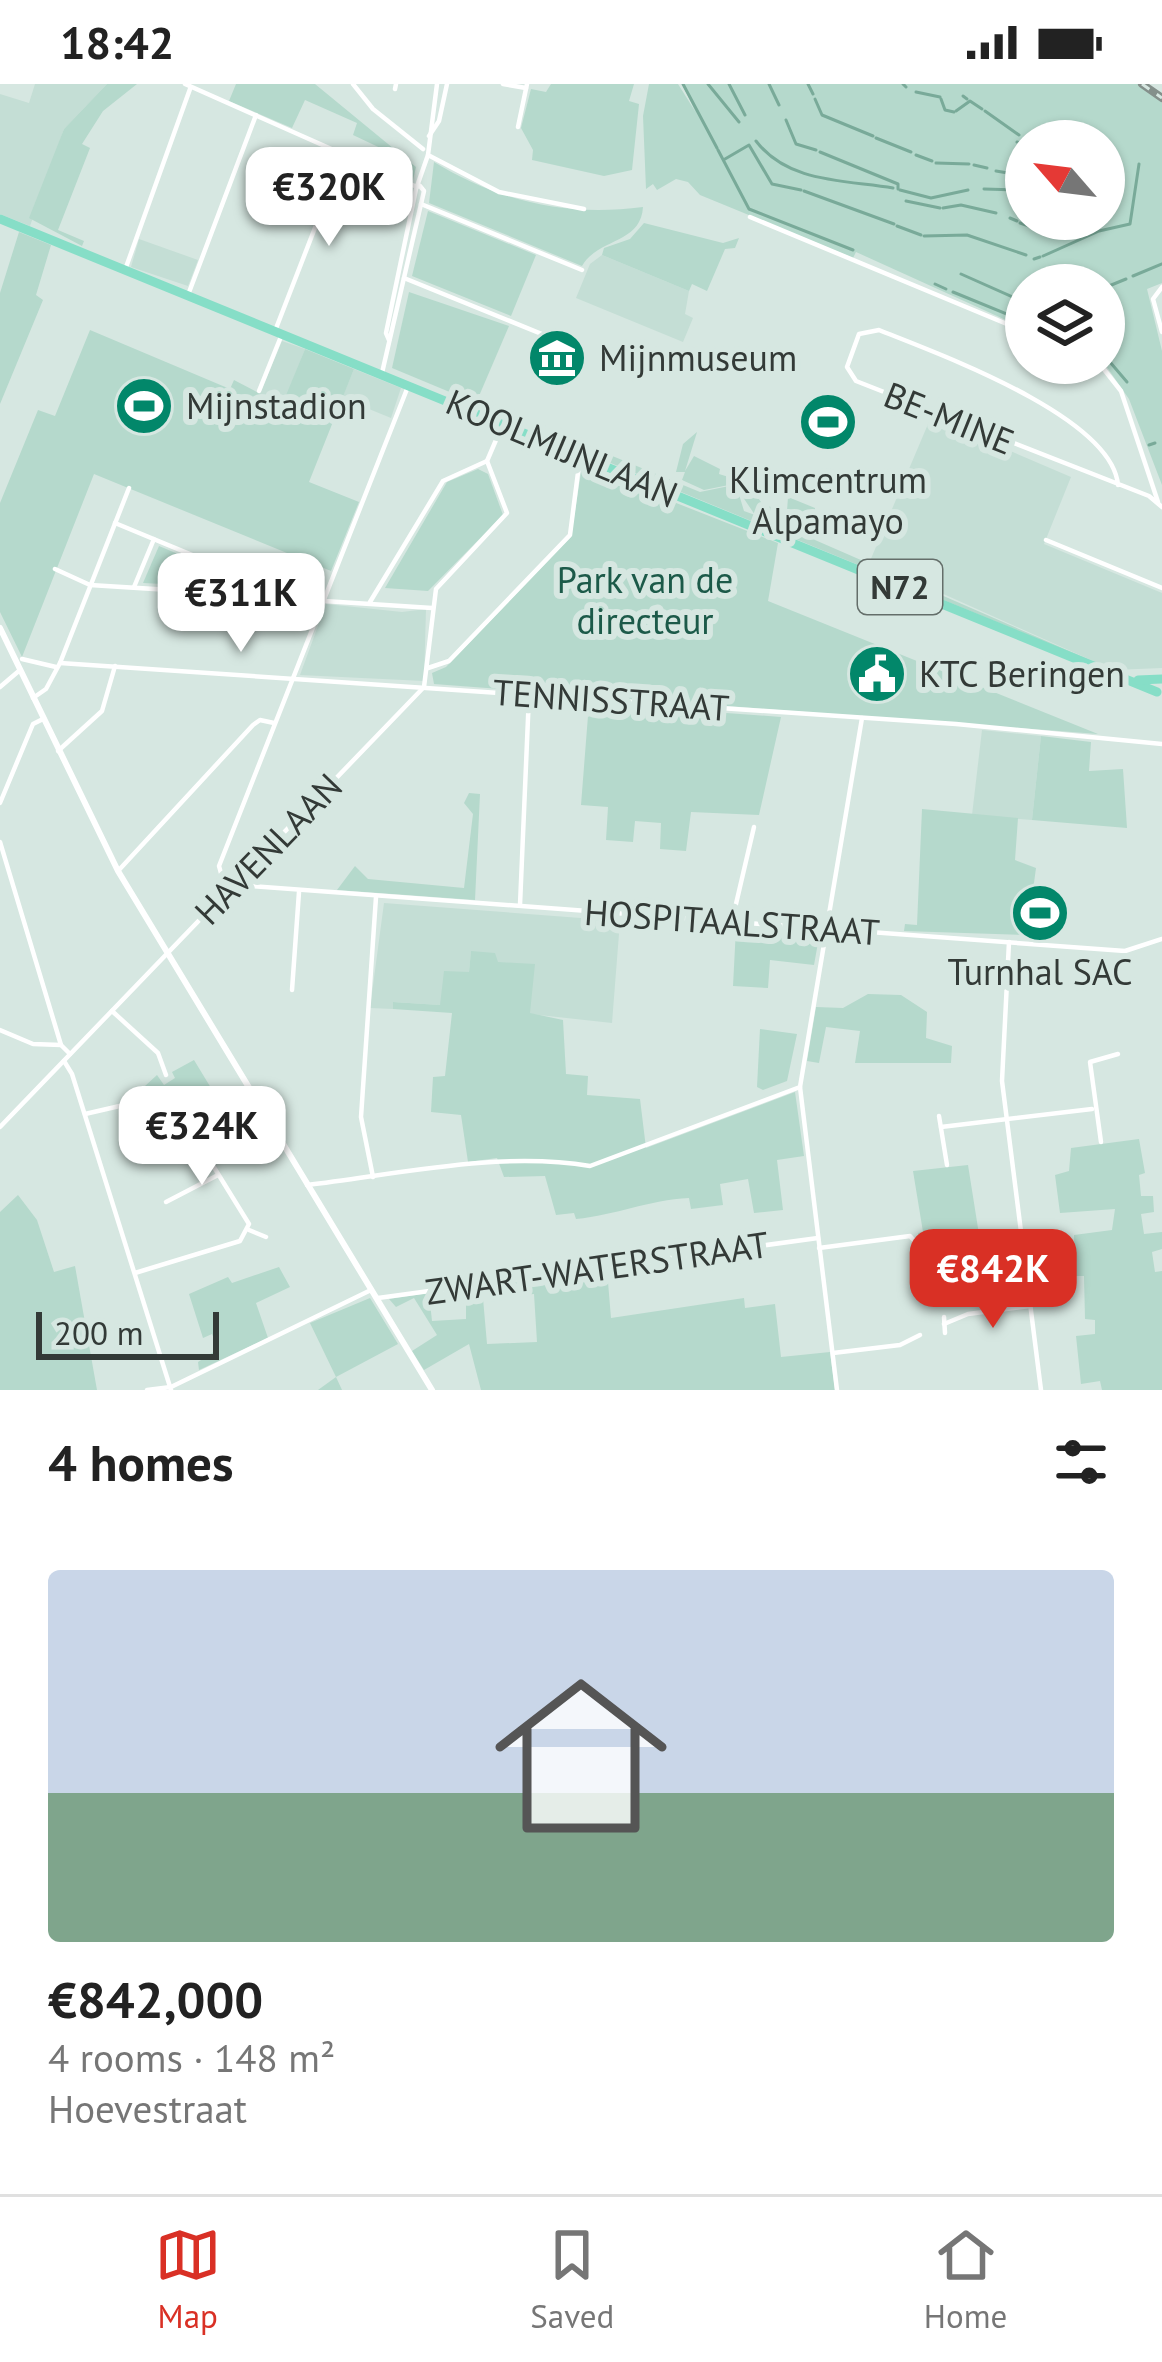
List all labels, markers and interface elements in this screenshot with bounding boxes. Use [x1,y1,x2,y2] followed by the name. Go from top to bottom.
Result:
[60,13,174,71] text: 18:42
[1005,120,1125,240] north arrow
[1005,120,1125,384] map controls
[245,147,413,249] pin: €320K
[273,160,385,211] text: €320K
[1005,264,1125,384] button: layers
[526,327,588,389] museum icon: Mijnmuseum
[599,334,797,381] place label: Mijnmuseum
[877,370,1021,465] street label: BE-MINE
[113,375,175,437] sports icon: Mijnstadion
[439,378,685,517] street label: KOOLMIJNLAAN
[186,382,367,429] place label: Mijnstadion
[797,391,859,453] sports icon: Klimcentrum Alpamayo
[729,456,927,544] place label: Klimcentrum Alpamayo
[157,553,325,655] pin: €311K
[557,556,733,644] park label: Park van de directeur
[858,560,942,614] road number: N72
[185,566,297,617] text: €311K
[846,643,908,705] public building icon: KTC Beringen
[919,650,1125,697] place label: KTC Beringen
[491,668,731,731] street label: TENNISSTRAAT
[184,763,352,934] street label: HAVENLAAN
[1009,882,1071,944] sports icon: Turnhal SAC
[583,888,881,955] street label: HOSPITAALSTRAAT
[947,948,1133,995] place label: Turnhal SAC
[118,1086,286,1188] pin: €324K
[146,1099,258,1150] text: €324K
[422,1220,772,1315] street label: ZWART-WATERSTRAAT
[909,1229,1077,1331] pin: €842K
[937,1242,1049,1293] text: €842K
[36,1306,219,1359] scale bar
[54,1311,144,1354] text: 200 m
[48,1429,234,1495] text: 4 homes
[1048,1429,1114,1495] icon: filters
[473,1648,689,1864] icon: home
[48,1966,263,2032] text: €842,000
[48,2032,335,2083] text: 4 rooms · 148 m²
[48,2083,247,2134] text: Hoevestraat
[155,2222,221,2337] tab: Map
[530,2222,614,2337] tab: Saved
[924,2222,1007,2337] tab: Home

